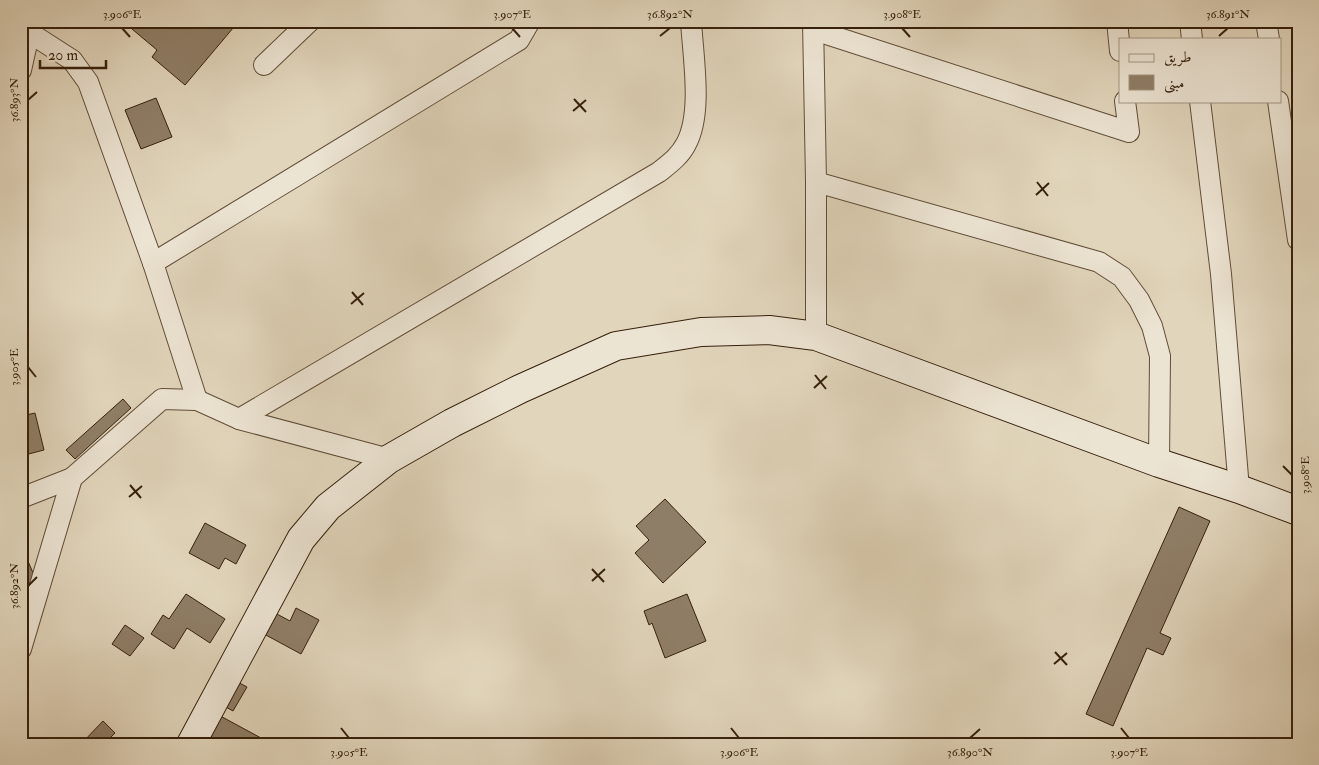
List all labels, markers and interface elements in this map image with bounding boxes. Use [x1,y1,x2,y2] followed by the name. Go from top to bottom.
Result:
[103,7,141,22] text: 3.906°E
[493,7,531,22] text: 3.907°E
[647,7,693,22] text: 36.892°N
[883,7,921,22] text: 3.908°E
[1206,7,1250,22] text: 36.891°N
[40,38,106,70] scale bar
[1119,38,1282,102] legend
[48,46,78,65] text: 20 m
[1164,48,1191,67] text: طريق
[1164,74,1184,94] text: مبنى
[7,78,22,122] text: 36.893°N
[7,348,22,386] text: 3.905°E
[1298,456,1313,494] text: 3.908°E
[7,563,22,609] text: 36.892°N
[330,745,368,760] text: 3.905°E
[720,745,758,760] text: 3.906°E
[947,745,993,760] text: 36.890°N
[1110,745,1148,760] text: 3.907°E

